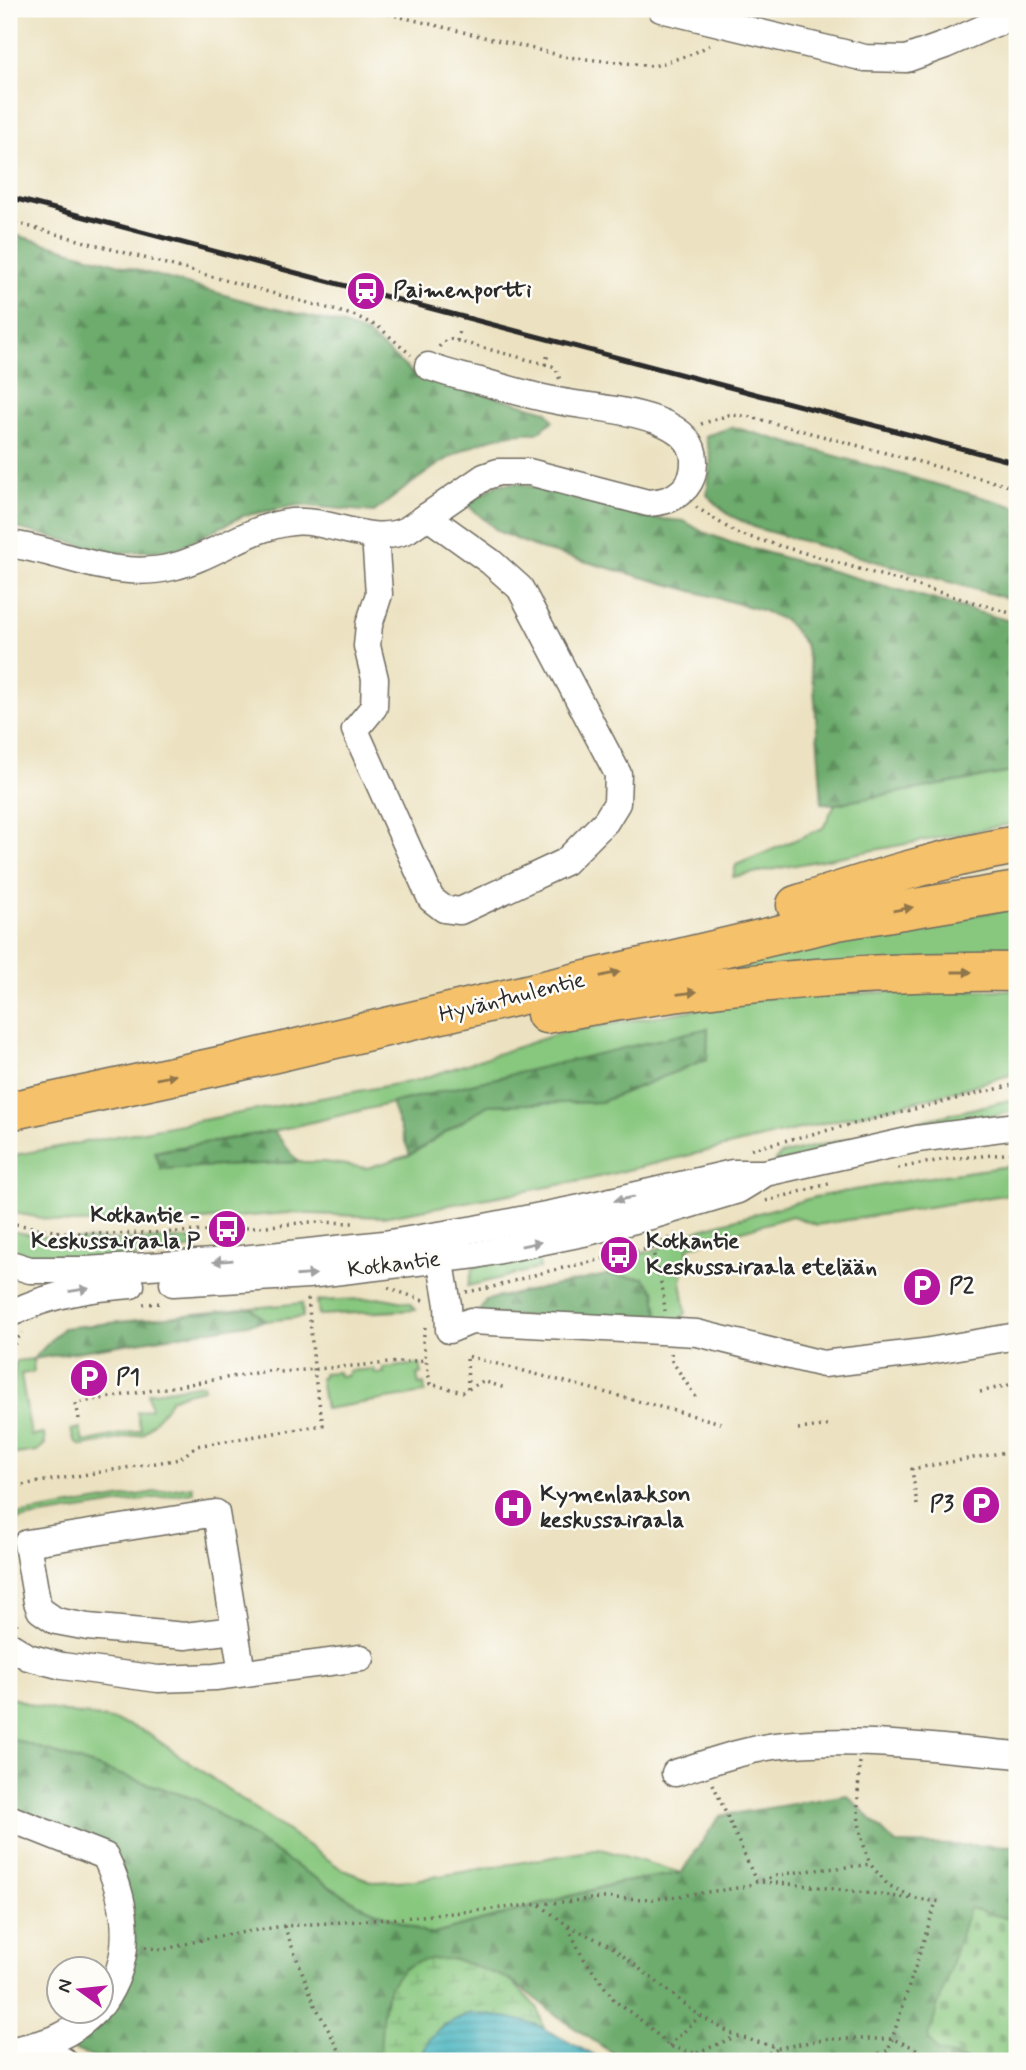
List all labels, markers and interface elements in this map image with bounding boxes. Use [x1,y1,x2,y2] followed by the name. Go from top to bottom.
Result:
[345,270,387,312] station icon: Paimenportti
[393,276,531,306] place label: Paimenportti
[892,903,914,914] one-way arrow
[436,965,588,1031] street label: Hyväntuulentie
[952,966,974,978] one-way arrow
[599,968,621,979] one-way arrow
[676,987,698,998] one-way arrow
[155,1072,177,1083] one-way arrow
[612,1193,634,1204] one-way arrow
[31,1201,201,1257] place label: Kotkantie - Keskussairaala P
[206,1208,248,1250] bus stop icon: Kotkantie - Keskussairaala P
[646,1227,877,1283] place label: Kotkantie Keskussairaala etelään
[598,1234,640,1276] bus stop icon: Kotkantie Keskussairaala etelään
[520,1238,542,1249] one-way arrow
[346,1244,442,1286] street label: Kotkantie
[212,1256,234,1267] one-way arrow
[901,1266,943,1308] parking icon: P2
[295,1269,317,1280] one-way arrow
[949,1272,975,1302] place label: P2
[68,1284,90,1295] one-way arrow
[68,1357,110,1399] parking icon: P1
[116,1363,140,1393] place label: P1
[540,1480,691,1536] place label: Kymenlaakson keskussairaala
[960,1484,1002,1526] parking icon: P3
[492,1487,534,1529] hospital icon: Kymenlaakson keskussairaala
[930,1490,955,1520] place label: P3
[46,1954,116,2024] north arrow
[51,1977,79,1995] text: N

